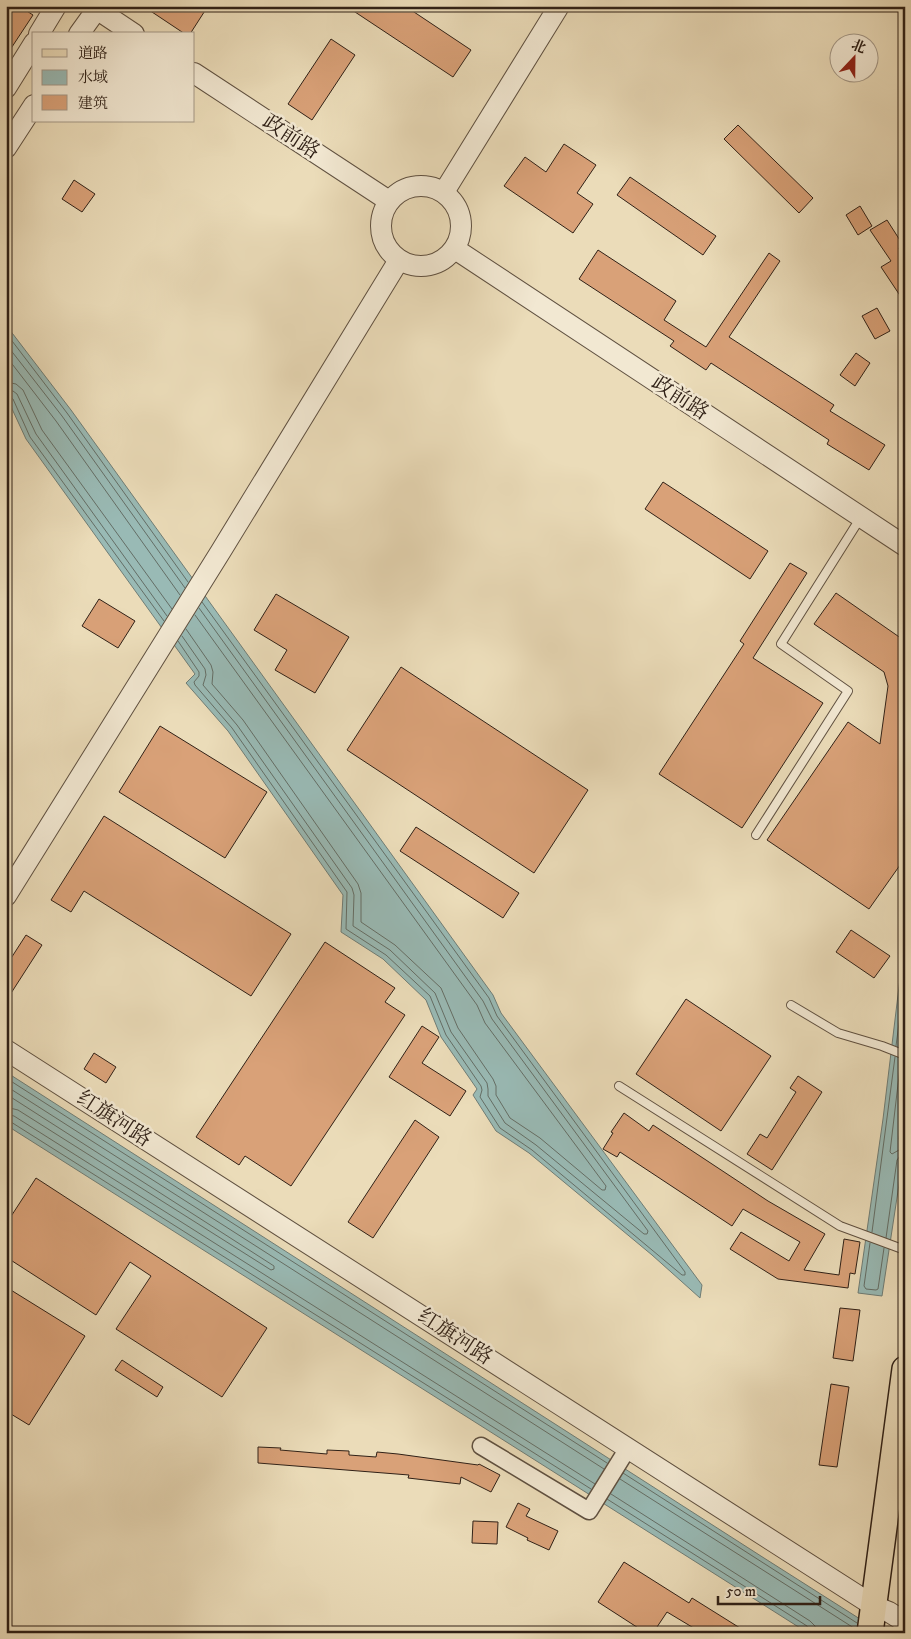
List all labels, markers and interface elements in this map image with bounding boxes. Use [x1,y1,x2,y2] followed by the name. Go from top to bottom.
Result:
[32,32,195,122] legend
[828,32,878,82] north arrow
[849,36,868,58] text: 北
[78,44,108,63] text: 道路
[78,68,108,87] text: 水域
[78,94,108,113] text: 建筑
[258,109,324,165] street label: 政前路
[647,370,713,426] street label: 政前路
[72,1085,156,1153] street label: 红旗河路
[413,1303,497,1371] street label: 红旗河路
[718,1574,821,1606] scale bar
[726,1582,756,1601] text: 50 m

